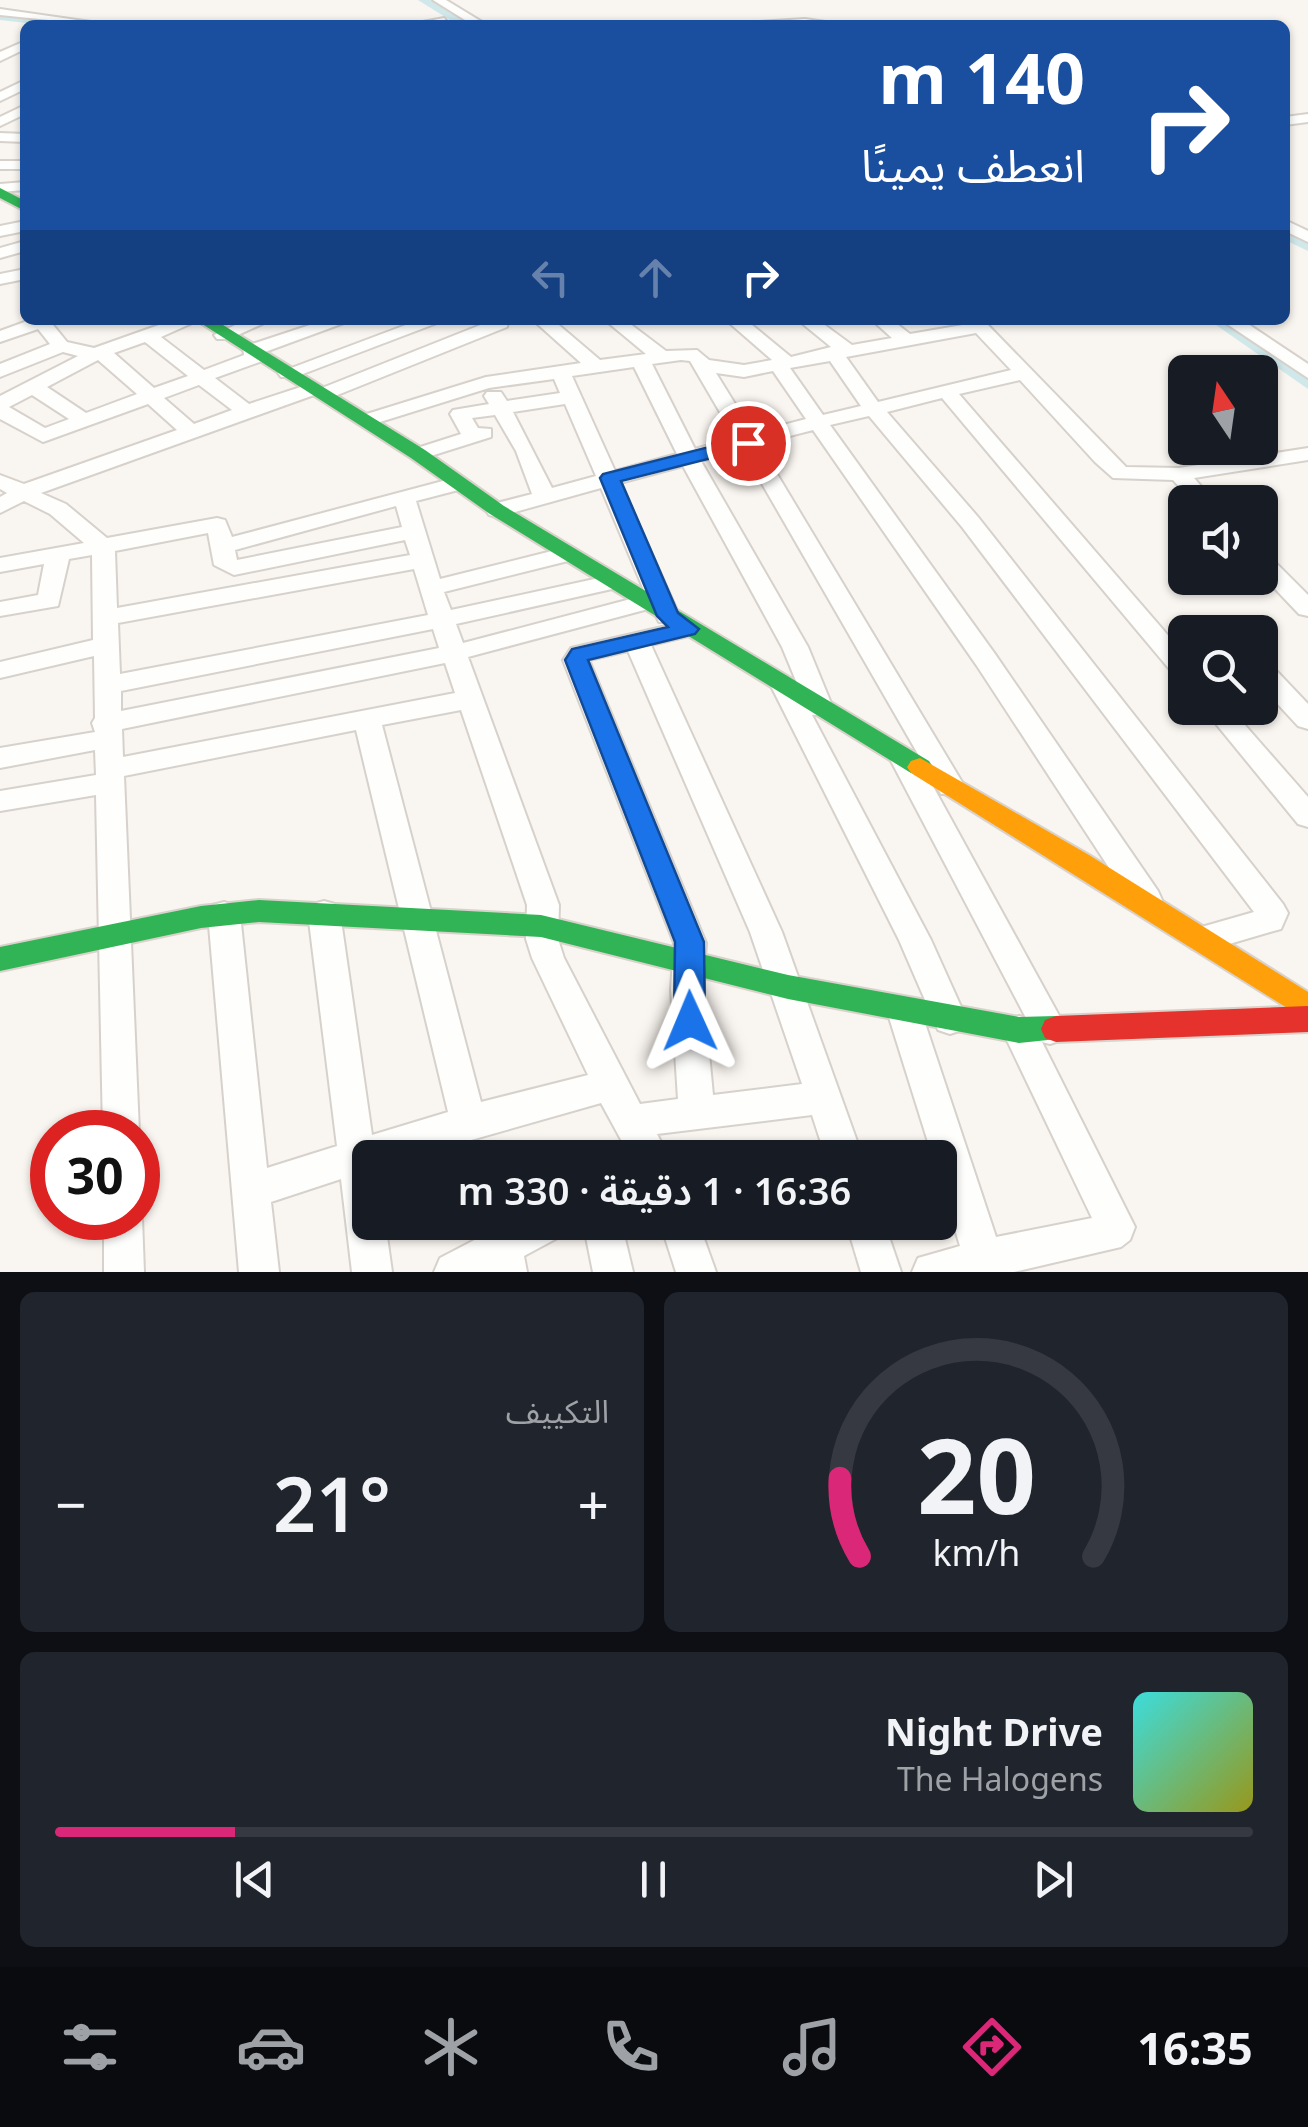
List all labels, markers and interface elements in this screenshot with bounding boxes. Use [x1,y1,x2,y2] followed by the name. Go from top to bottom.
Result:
[878,29,1085,125] text: 140 m
[1120,60,1250,190] icon: right
[861,134,1085,195] text: انعطف يمينًا
[523,250,578,305] icon: left
[628,250,683,305] icon: ahead
[733,250,788,305] icon: right
[1168,355,1278,465] north arrow
[1168,355,1278,725] map controls
[706,401,791,486] pin
[721,416,776,471] icon: arrive
[1168,485,1278,595] button: sound
[1168,615,1278,725] button: search
[638,969,742,1073] position arrow
[30,1110,160,1240] speed limit sign: 30
[458,1164,851,1216] text: 16:36 · 1 دقيقة · 330 m
[506,1389,609,1432] text: التكييف
[917,1403,1035,1544] text: 20
[273,1452,391,1554] text: 21°
[55,1466,86,1541] text: −
[578,1466,609,1541] text: +
[932,1528,1020,1576] text: km/h
[885,1705,1103,1757] text: Night Drive
[897,1757,1103,1800] text: The Halogens
[227,1852,282,1907] icon: previous
[626,1852,681,1907] icon: pause
[1026,1852,1081,1907] icon: next
[55,2012,125,2082] icon: filters
[236,2012,306,2082] icon: car
[416,2012,486,2082] icon: climate
[596,2012,666,2082] icon: phone
[777,2012,847,2082] icon: music
[957,2012,1027,2082] icon: directions
[1137,2017,1253,2078] text: 16:35

